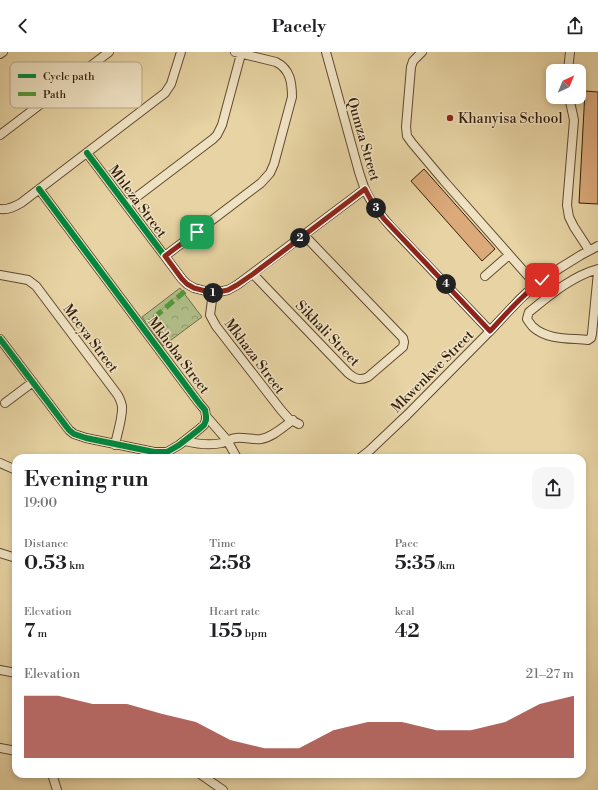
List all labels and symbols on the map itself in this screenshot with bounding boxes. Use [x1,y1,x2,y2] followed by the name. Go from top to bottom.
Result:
[10,62,142,108] legend
[546,64,586,104] north arrow
[43,70,95,84] text: Cycle path
[43,88,67,102] text: Path
[343,96,384,183] street label: Qumza Street
[458,110,563,128] place label: Khanyisa School
[445,113,455,123] marker: Khanyisa School
[104,162,170,242] street label: Mhleza Street
[366,198,386,218] pin: 3
[180,215,214,249] pin
[290,228,310,248] pin: 2
[525,263,559,297] pin
[436,274,456,294] pin: 4
[203,283,223,303] pin: 1
[291,297,363,371] street label: Sikhali Street
[59,301,122,376] street label: Mceya Street
[143,313,213,398] street label: Mkhoba Street
[220,315,288,398] street label: Mkhaza Street
[388,327,478,417] street label: Mkwenkwe Street

